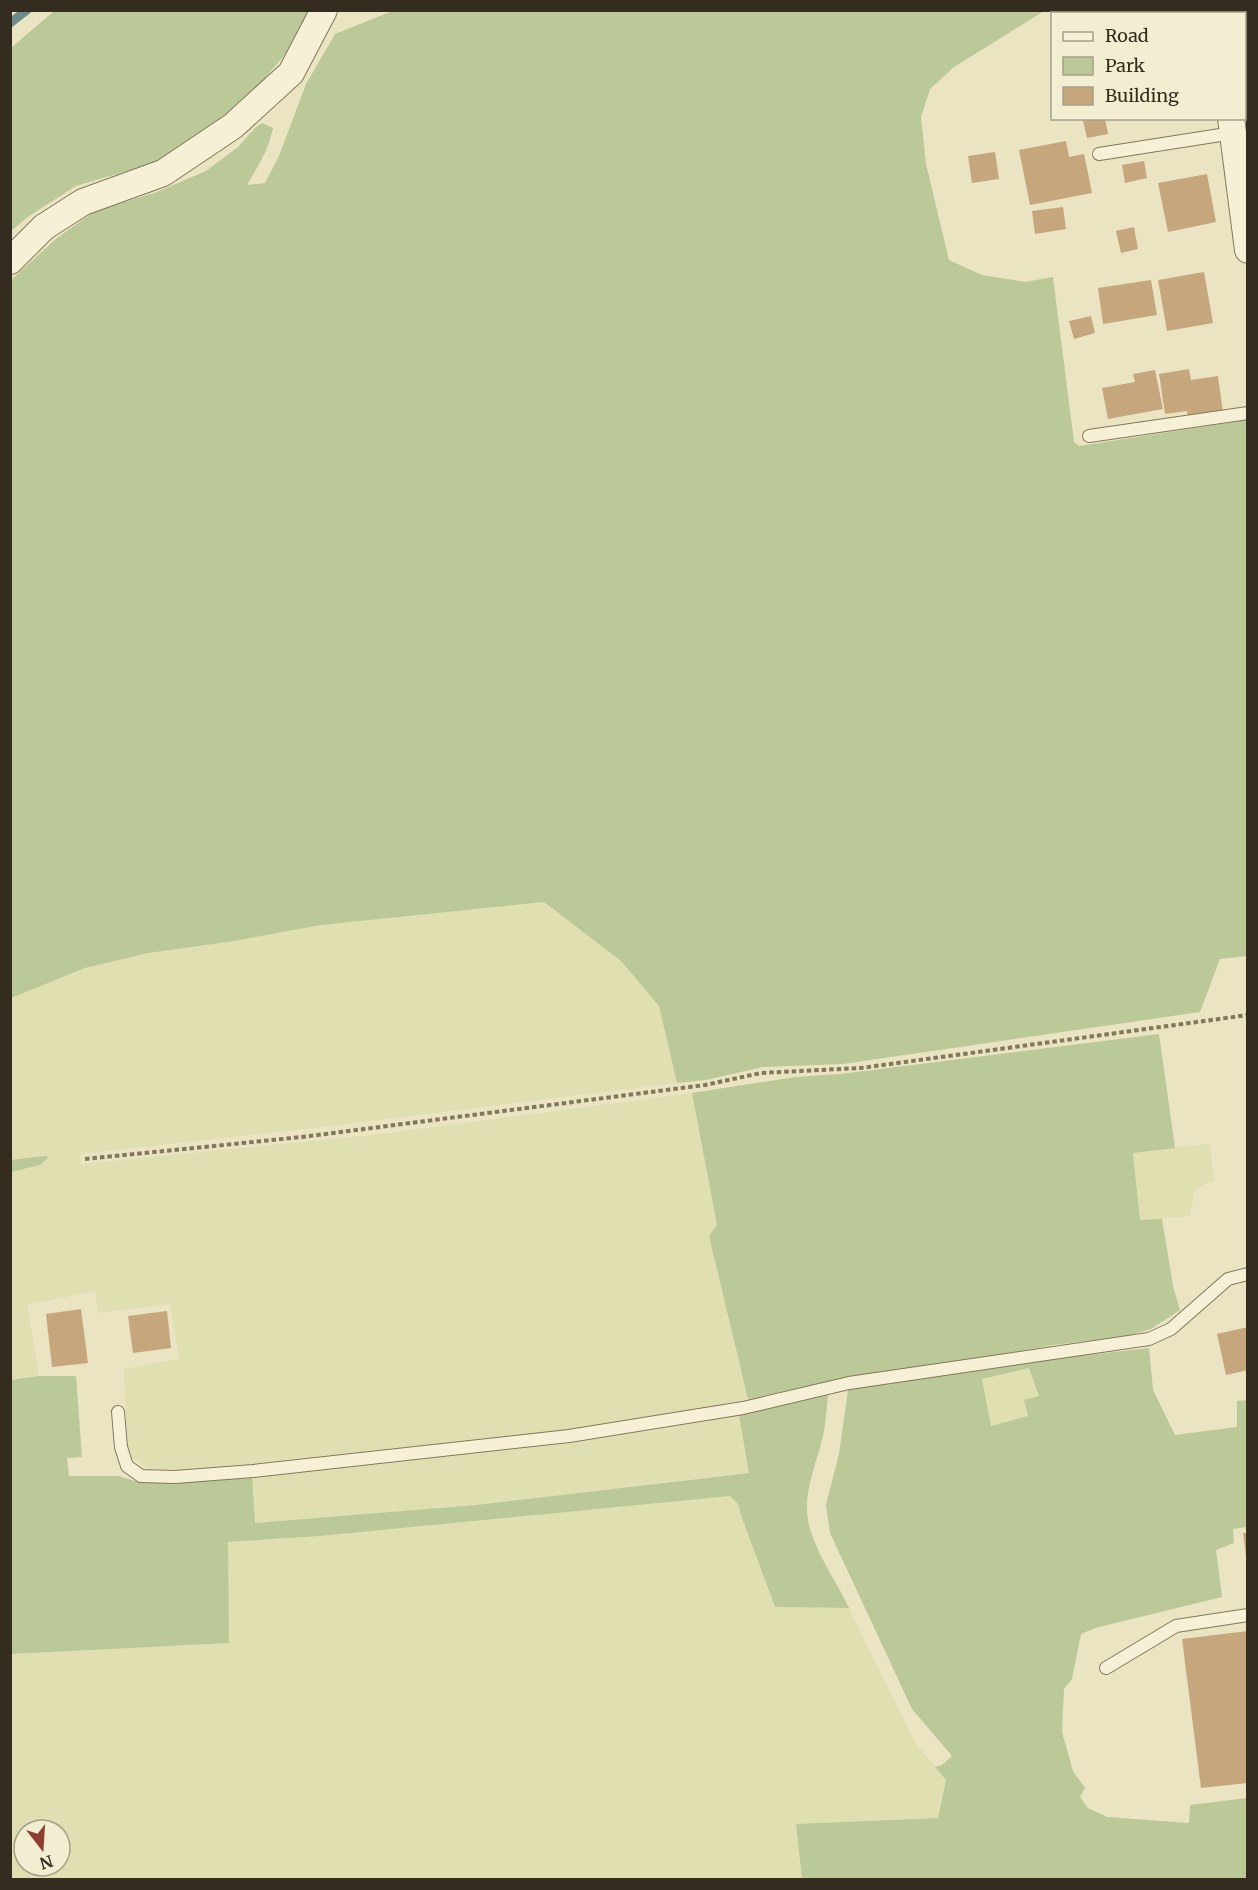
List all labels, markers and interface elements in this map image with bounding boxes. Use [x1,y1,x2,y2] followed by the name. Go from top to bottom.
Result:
[1051,12,1246,120] legend
[1105,24,1149,47] text: Road
[1105,54,1146,77] text: Park
[1105,84,1179,107] text: Building
[12,1818,72,1878] north arrow
[37,1851,55,1874] text: N

